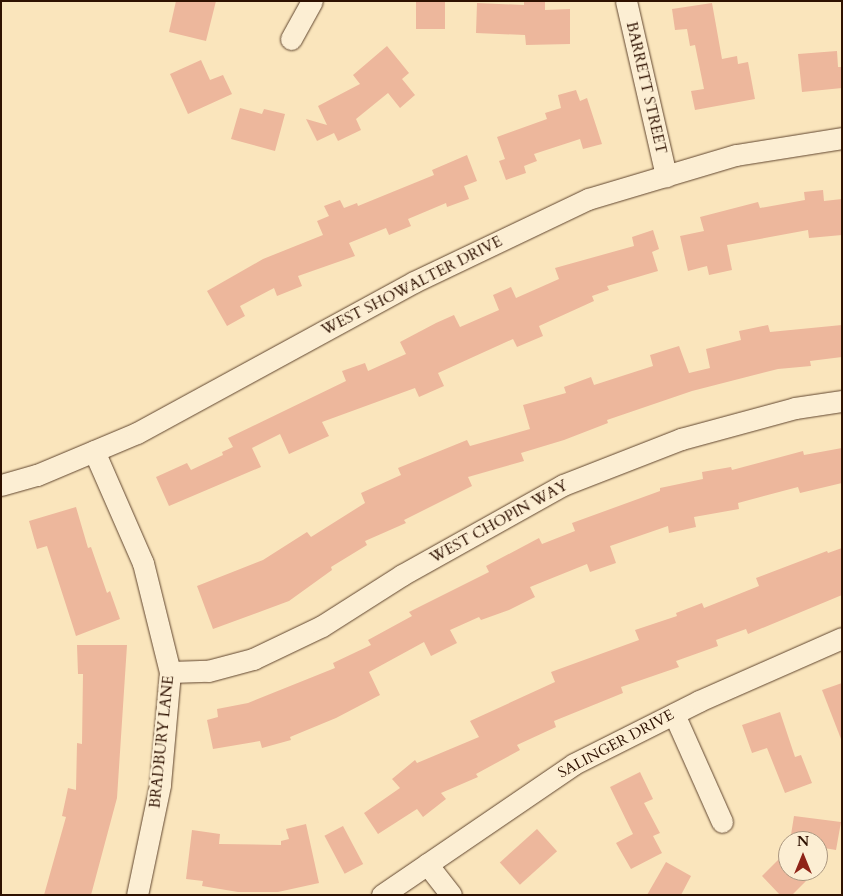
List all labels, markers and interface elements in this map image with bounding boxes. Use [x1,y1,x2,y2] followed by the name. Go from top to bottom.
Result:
[622,20,670,156] street label: BARRETT STREET
[319,232,505,340] street label: WEST SHOWALTER DRIVE
[427,477,571,567] street label: WEST CHOPIN WAY
[146,675,178,809] street label: BRADBURY LANE
[555,706,677,782] street label: SALINGER DRIVE
[778,831,828,881] north arrow
[797,832,809,851] text: N

